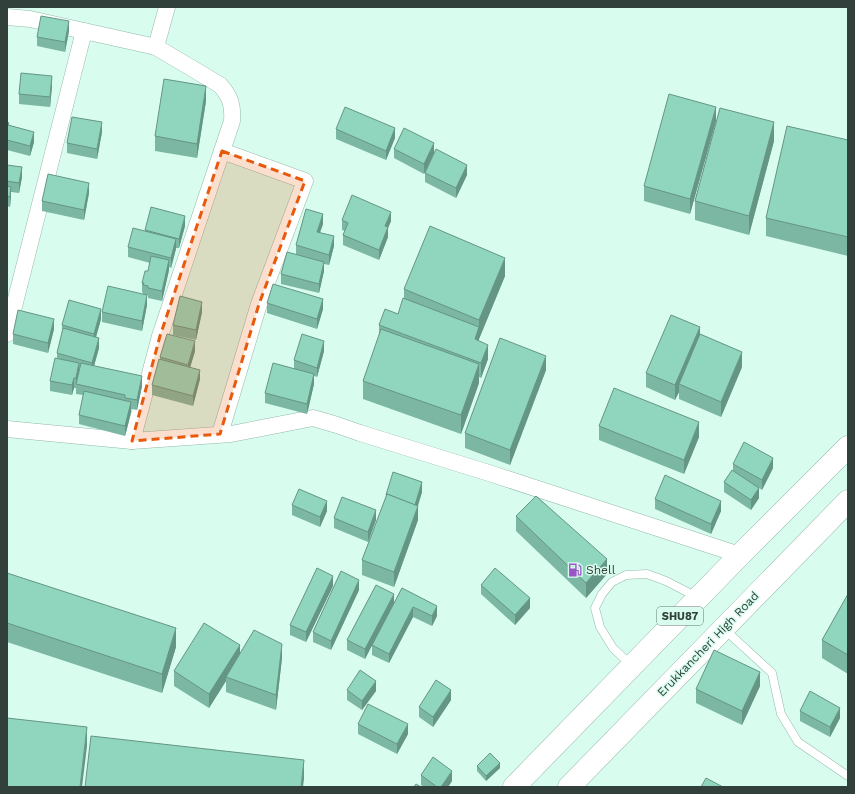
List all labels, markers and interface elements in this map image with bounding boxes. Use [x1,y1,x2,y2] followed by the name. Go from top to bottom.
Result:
[567,562,583,578] fuel station icon: Shell
[586,563,616,577] place label: Shell
[654,589,762,699] street label: Erukkancheri High Road
[657,607,703,625] road number: SHU87

